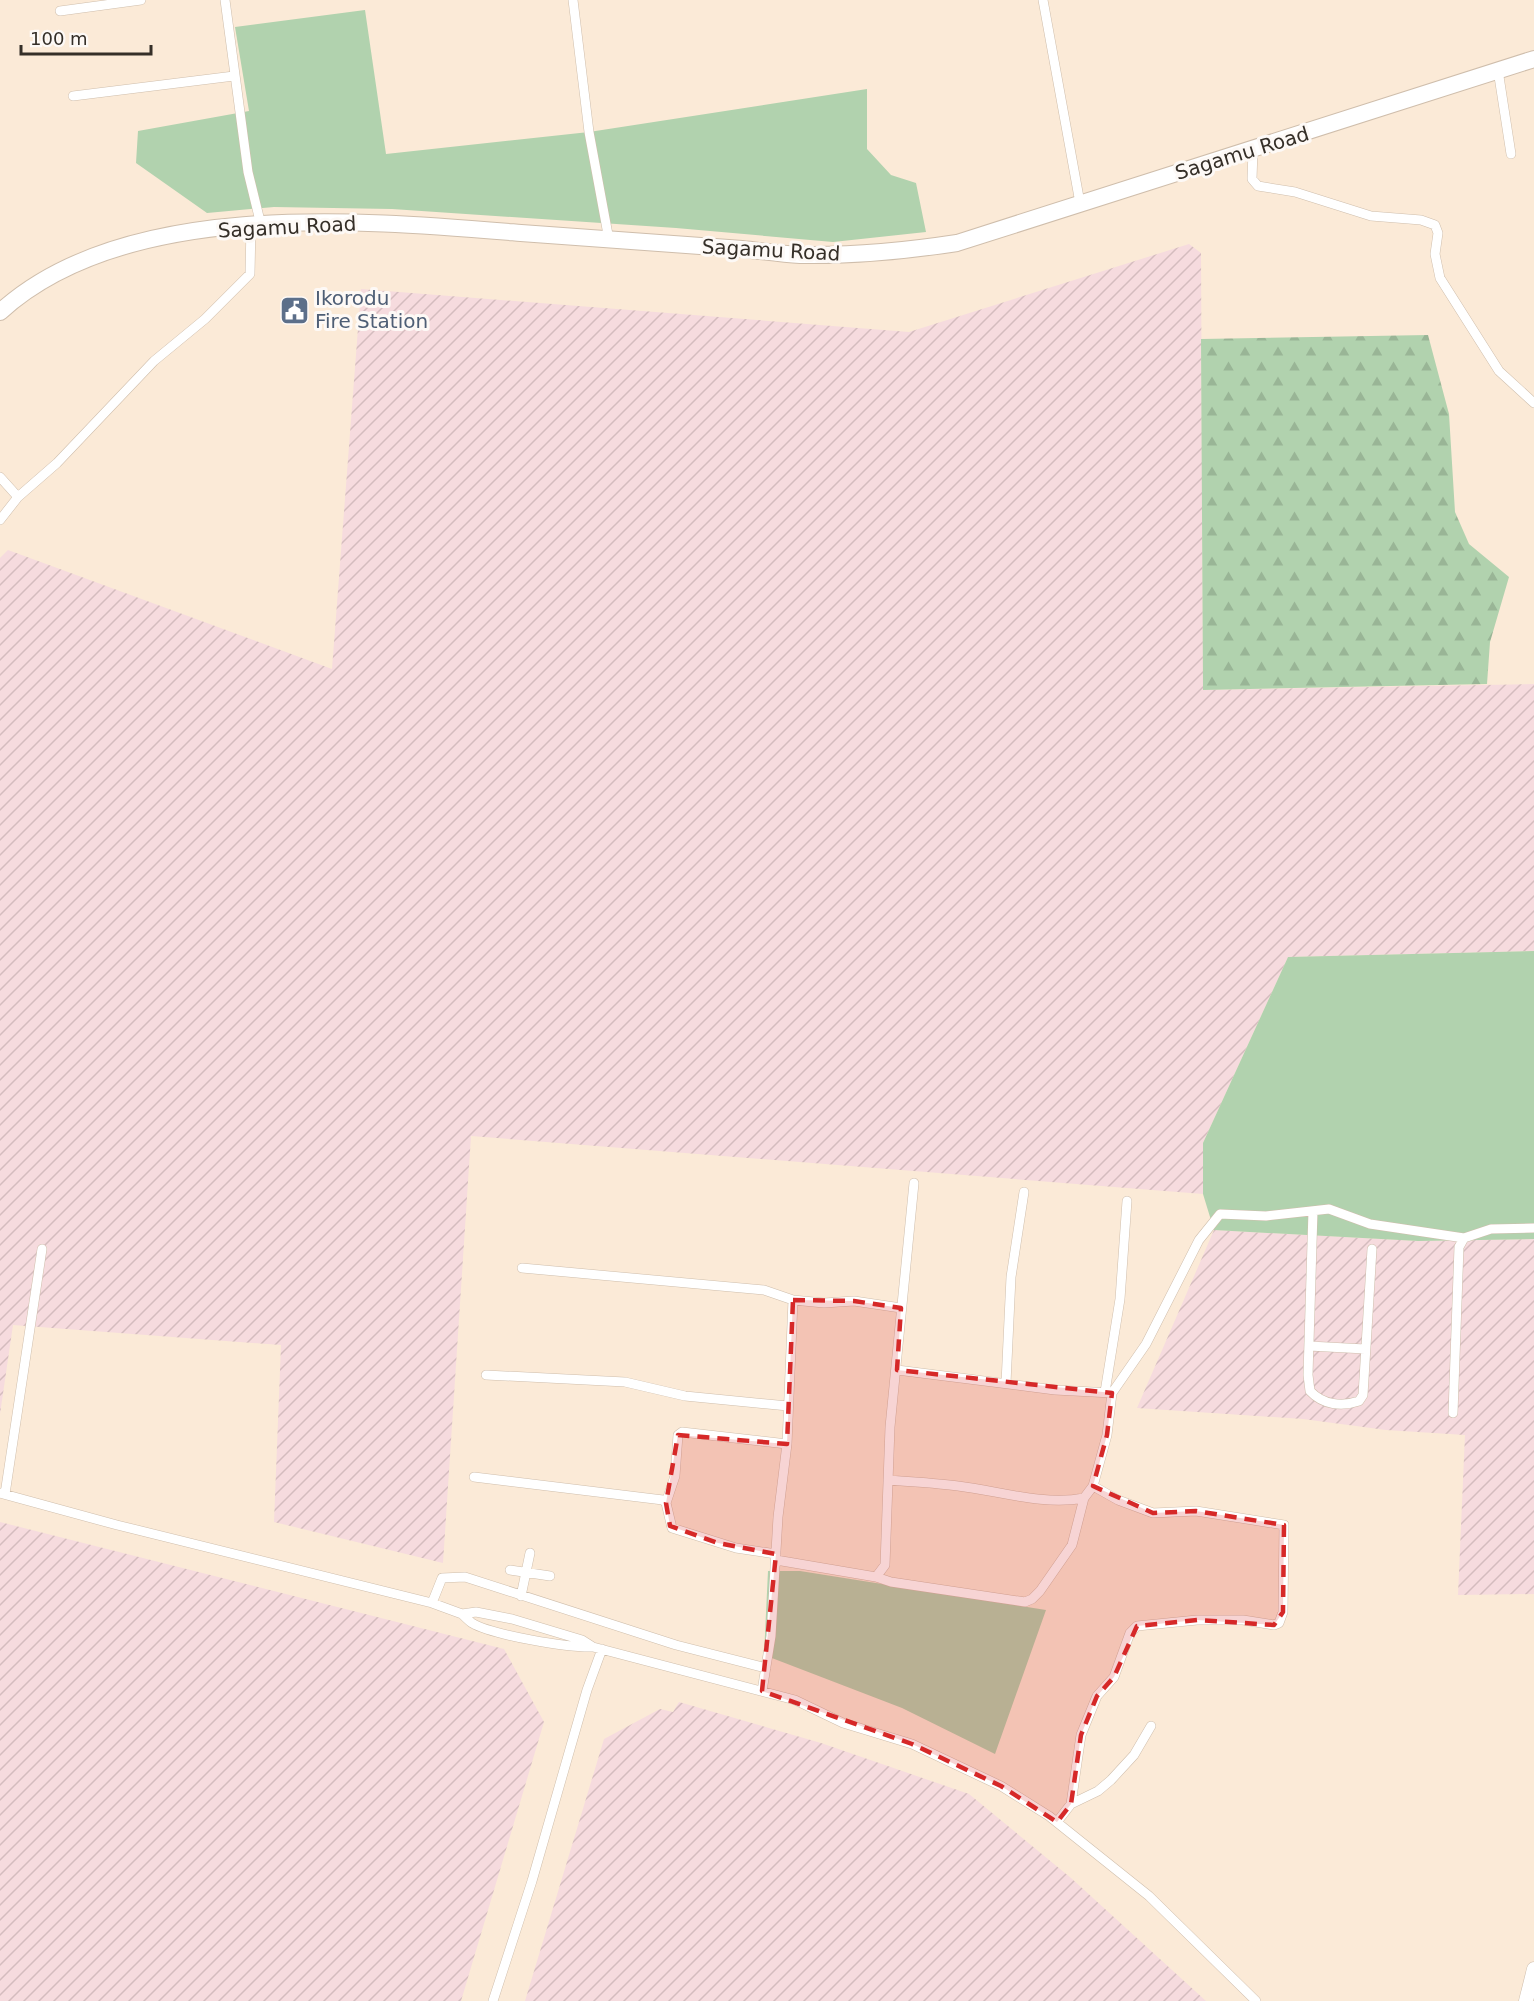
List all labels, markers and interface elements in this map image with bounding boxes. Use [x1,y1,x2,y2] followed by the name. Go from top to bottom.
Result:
[21,18,152,56] scale bar
[30,28,88,49] text: 100 m
[1172,121,1312,185] street label: Sagamu Road
[217,211,357,243] street label: Sagamu Road
[701,234,841,266] street label: Sagamu Road
[315,286,428,333] place label: Ikorodu Fire Station
[278,294,310,326] public building icon: Ikorodu Fire Station

